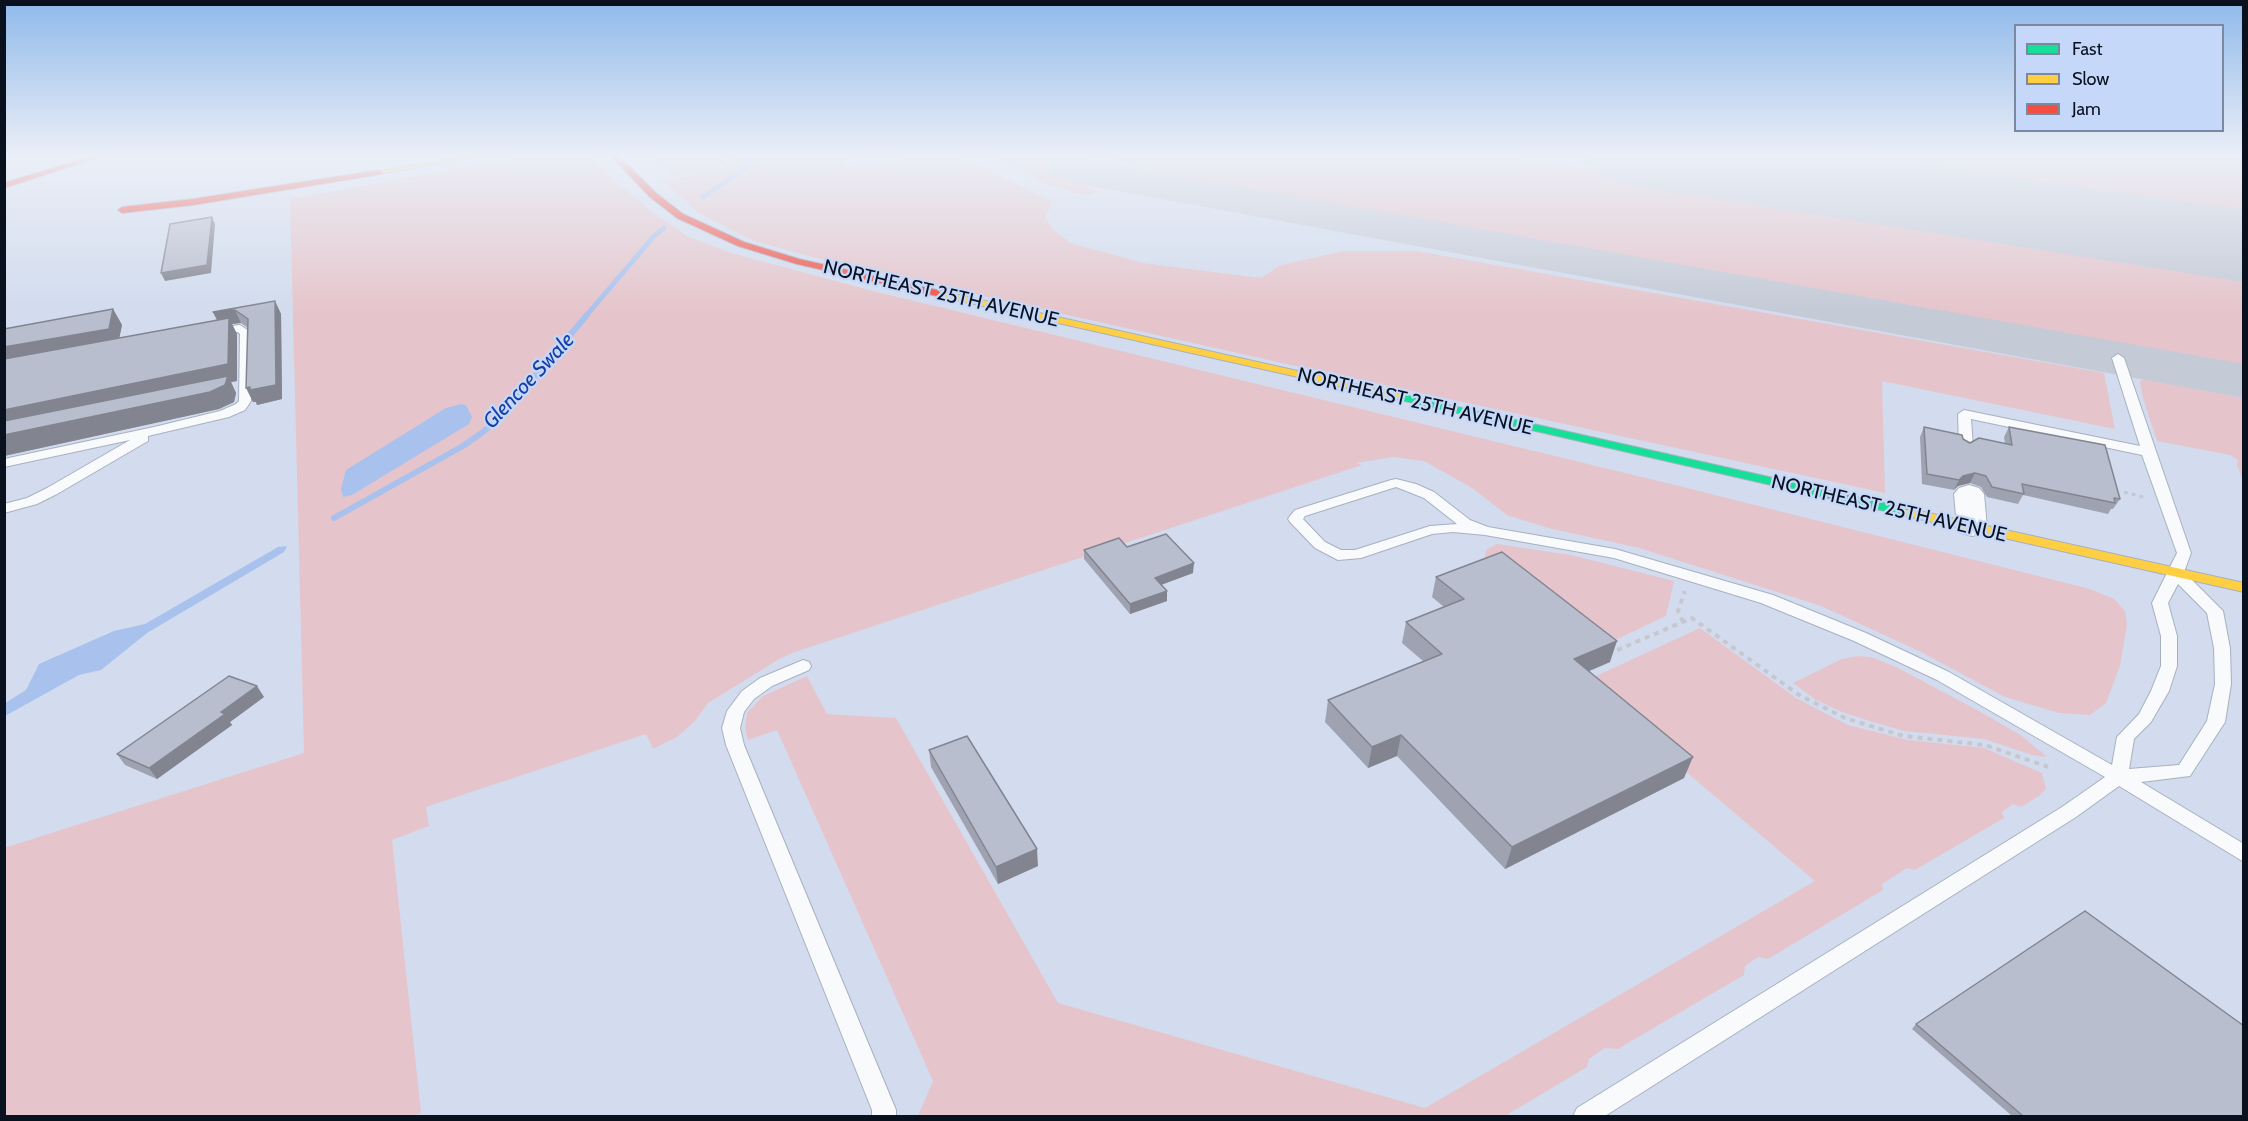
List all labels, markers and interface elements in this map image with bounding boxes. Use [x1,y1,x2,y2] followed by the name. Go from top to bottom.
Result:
[2014,24,2224,132] legend
[2072,38,2103,60] text: Fast
[2072,68,2109,90] text: Slow
[2072,98,2101,120] text: Jam
[821,255,1061,333] street label: NORTHEAST 25TH AVENUE
[478,328,580,434] water label: Glencoe Swale
[1295,363,1535,441] street label: NORTHEAST 25TH AVENUE
[1769,470,2009,548] street label: NORTHEAST 25TH AVENUE

